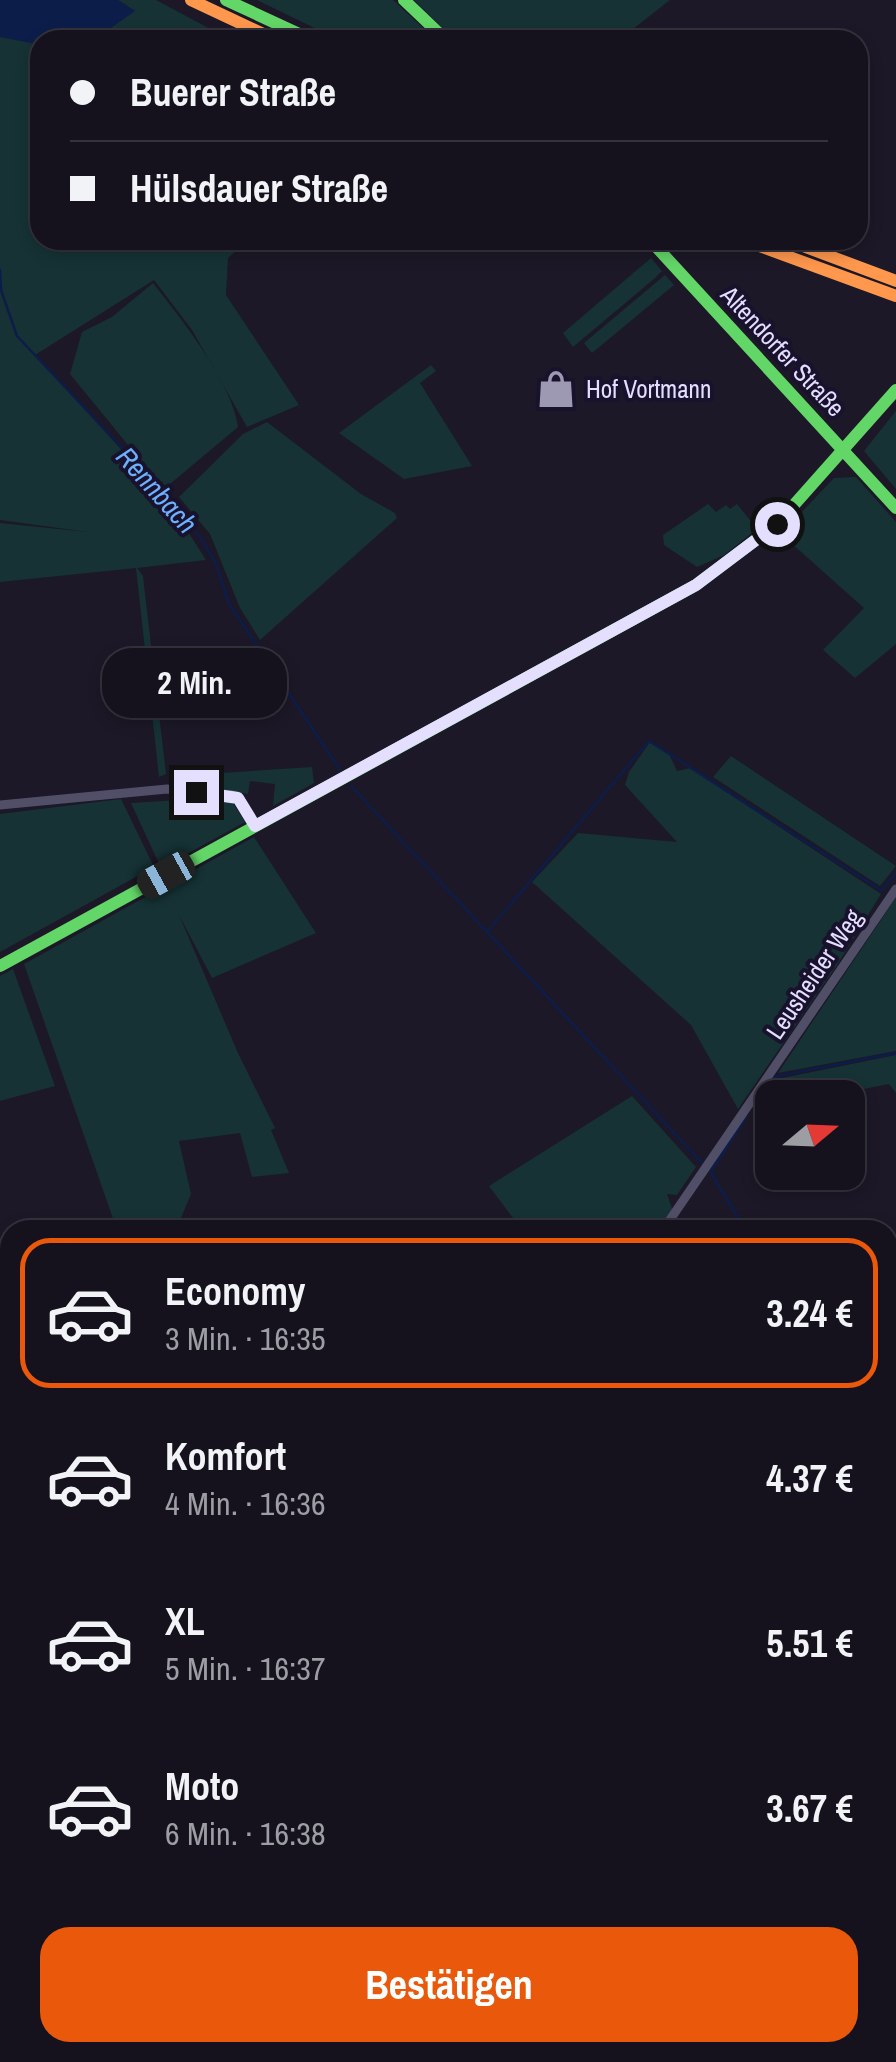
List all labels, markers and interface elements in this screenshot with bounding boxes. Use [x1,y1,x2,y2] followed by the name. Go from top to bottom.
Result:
[130,67,336,118] text: Buerer Straße
[130,163,388,214] text: Hülsdauer Straße
[713,277,853,424] street label: Altendorfer Straße
[535,368,577,410] shop icon: Hof Vortmann
[586,372,711,406] place label: Hof Vortmann
[108,438,206,542] water label: Rennbach
[755,502,800,547] route start
[104,647,288,717] callout: 2 Min.
[157,661,232,704] text: 2 Min.
[174,770,219,815] route end
[132,847,200,903] car
[758,902,870,1046] street label: Leusheider Weg
[755,1080,865,1190] north arrow
[755,1080,865,1190] map controls
[165,1266,305,1317] text: Economy
[45,1268,135,1358] icon: car
[766,1288,853,1339] text: 3.24 €
[165,1317,325,1360] text: 3 Min. · 16:35
[165,1431,286,1482] text: Komfort
[45,1433,135,1523] icon: car
[766,1453,853,1504] text: 4.37 €
[165,1482,325,1525] text: 4 Min. · 16:36
[165,1596,205,1647] text: XL
[45,1598,135,1688] icon: car
[766,1618,853,1669] text: 5.51 €
[165,1647,325,1690] text: 5 Min. · 16:37
[165,1761,239,1812] text: Moto
[45,1763,135,1853] icon: car
[766,1783,853,1834] text: 3.67 €
[165,1812,325,1855] text: 6 Min. · 16:38
[40,1927,858,2042] button: Bestätigen

